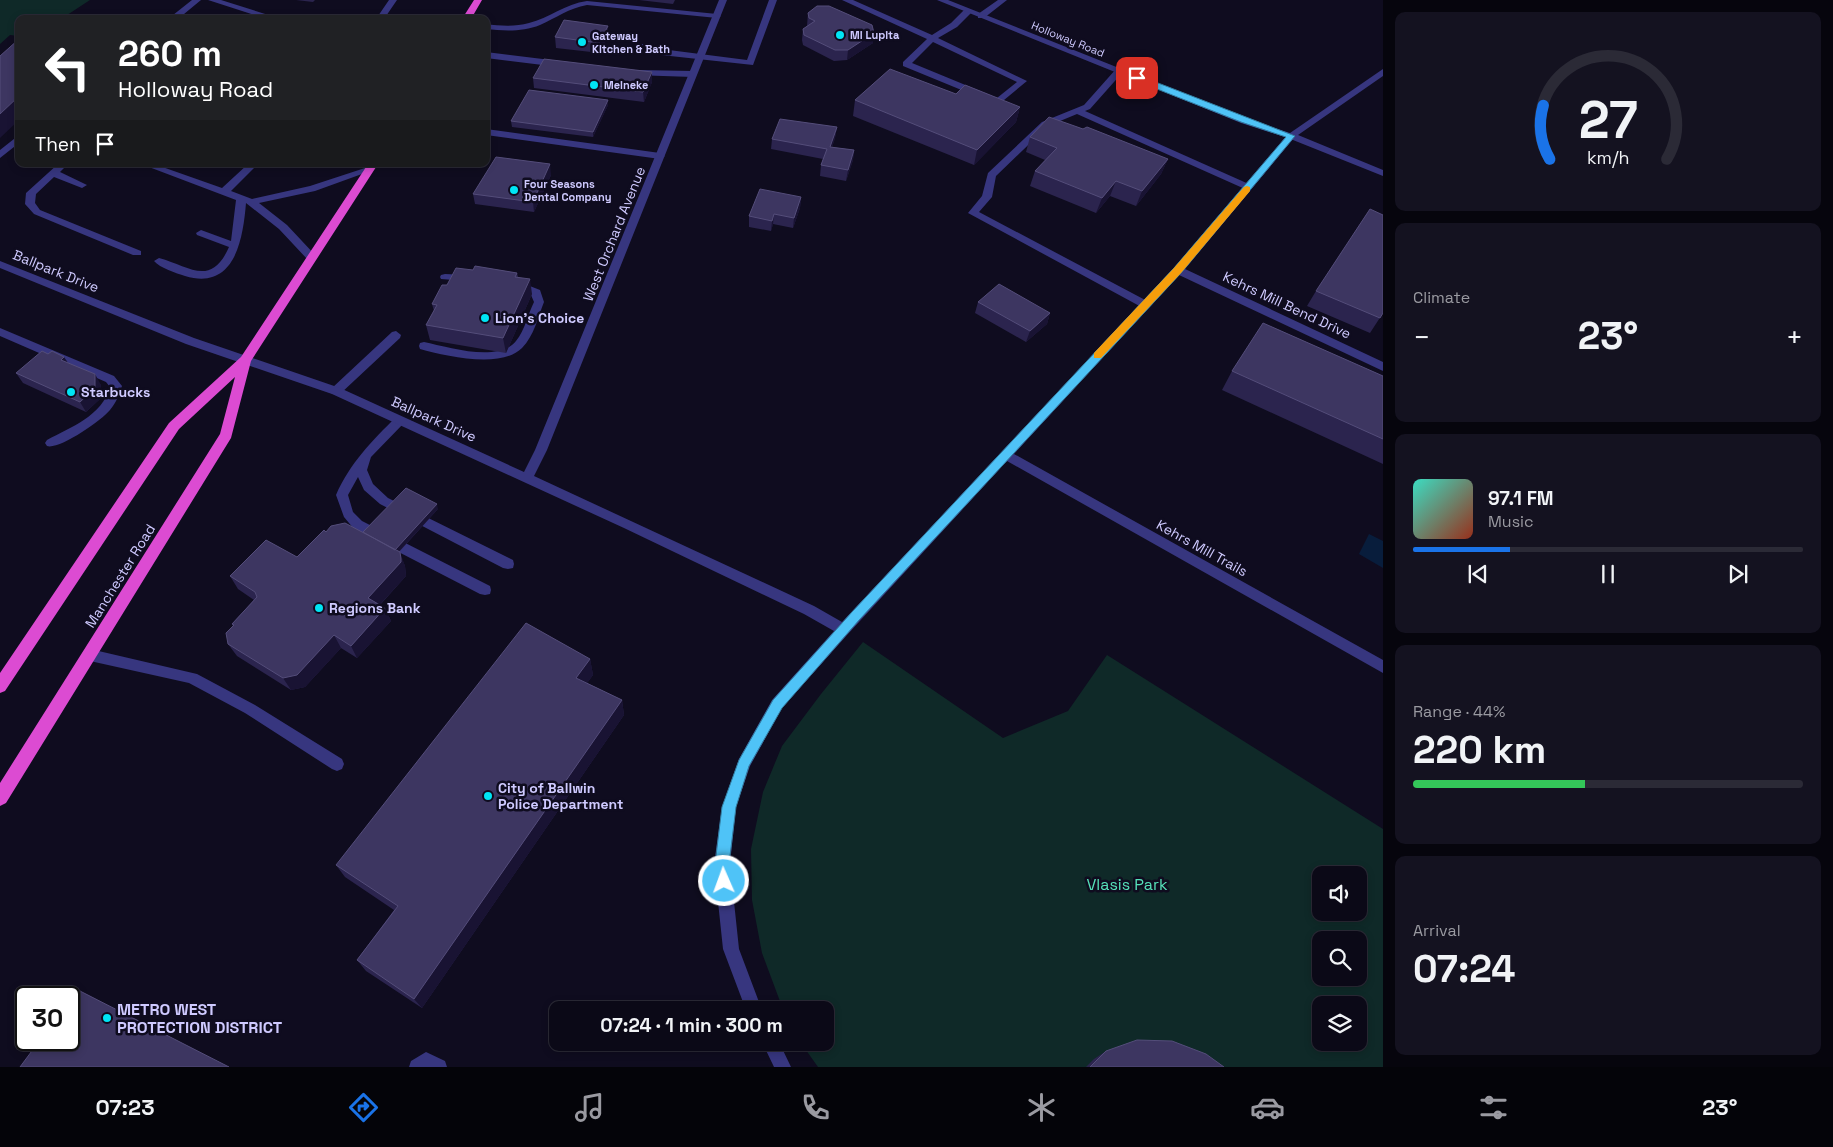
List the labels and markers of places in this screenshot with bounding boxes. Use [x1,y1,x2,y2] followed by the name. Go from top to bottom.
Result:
[850,28,900,42] place label: Mi Lupita
[592,29,670,56] place label: Gateway Kitchen & Bath
[834,29,846,41] marker: Mi Lupita
[576,36,588,48] marker: Gateway Kitchen & Bath
[1116,57,1158,99] pin
[604,78,648,92] place label: Meineke
[588,79,600,91] marker: Meineke
[524,177,611,204] place label: Four Seasons Dental Company
[508,184,520,196] marker: Four Seasons Dental Company
[495,309,584,327] place label: Lion's Choice
[479,312,491,324] marker: Lion's Choice
[81,383,150,401] place label: Starbucks
[65,386,77,398] marker: Starbucks
[329,599,421,617] place label: Regions Bank
[313,602,325,614] marker: Regions Bank
[498,779,623,813] place label: City of Ballwin Police Department
[482,790,494,802] marker: City of Ballwin Police Department
[117,999,283,1038] place label: METRO WEST PROTECTION DISTRICT
[101,1012,113,1024] marker: METRO WEST PROTECTION DISTRICT

